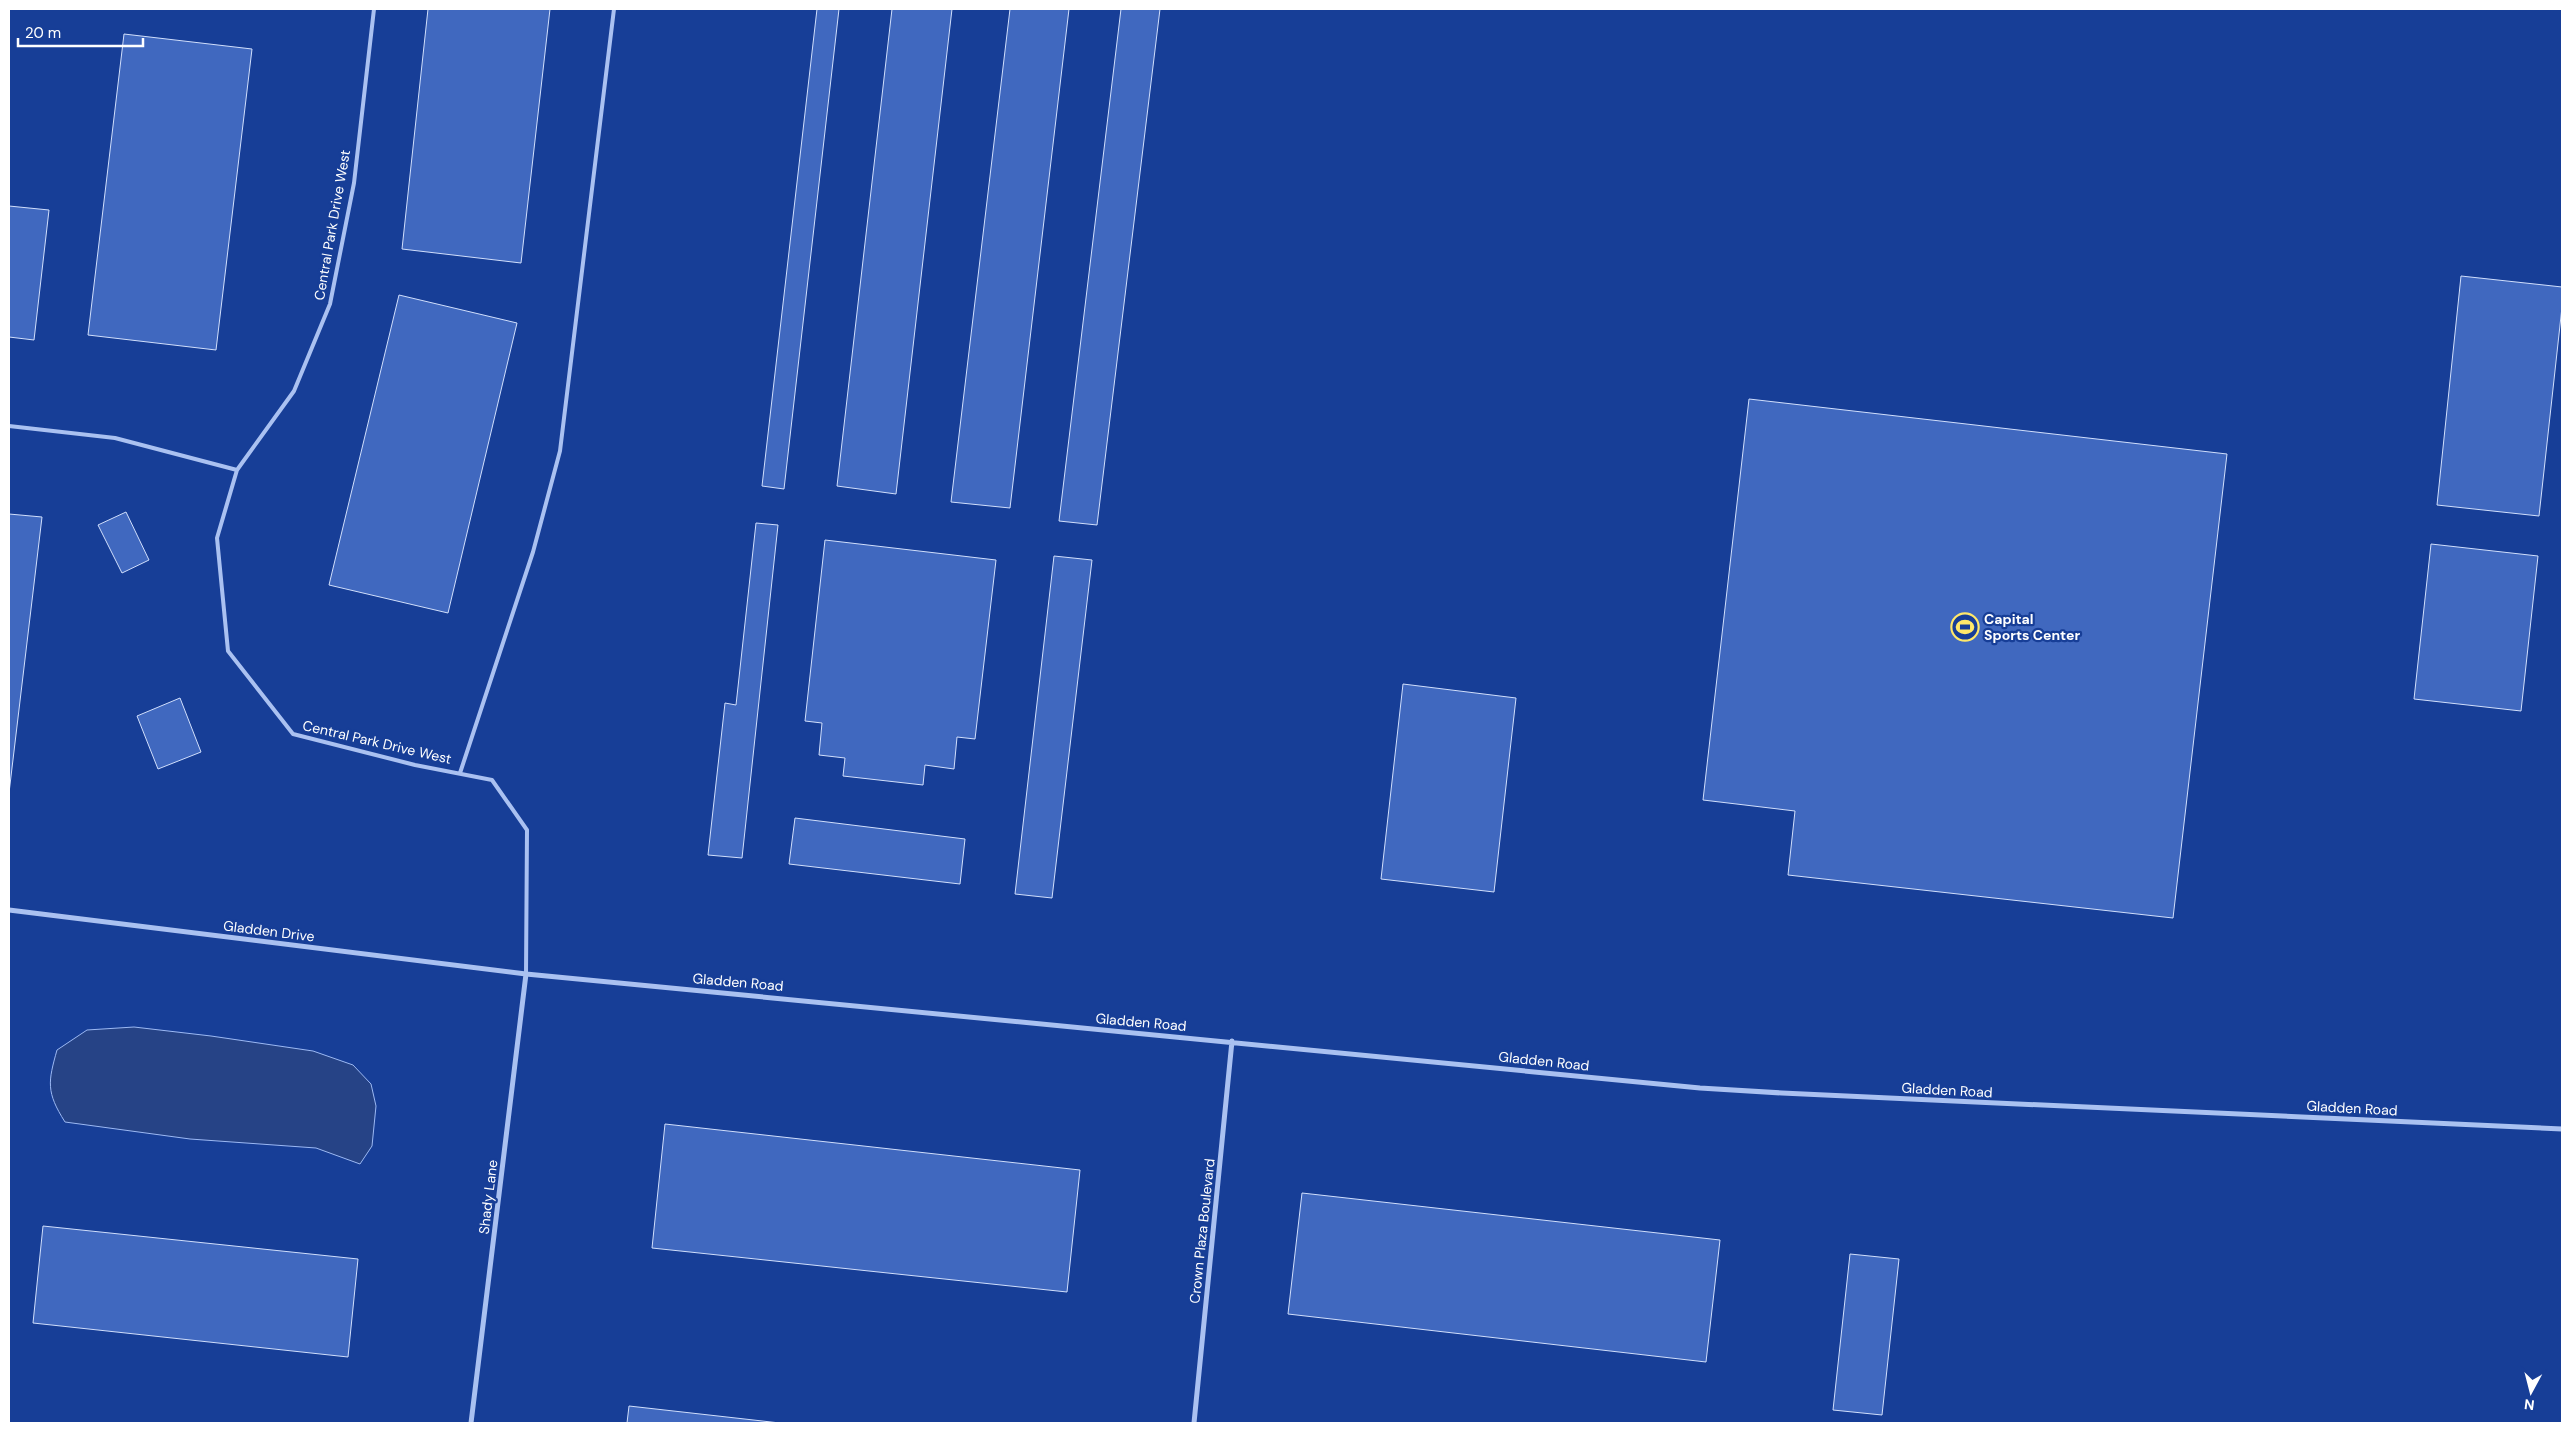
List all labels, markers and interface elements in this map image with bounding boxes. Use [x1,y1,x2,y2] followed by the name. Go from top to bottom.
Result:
[18,15,142,47] scale bar
[25,23,61,43] text: 20 m
[310,148,354,302] street label: Central Park Drive West
[1984,610,2080,644] place label: Capital Sports Center
[1950,612,1980,642] sports icon: Capital Sports Center
[301,716,453,768] street label: Central Park Drive West
[222,916,316,946] street label: Gladden Drive
[692,969,784,995] street label: Gladden Road
[1095,1009,1187,1035] street label: Gladden Road
[1498,1047,1590,1075] street label: Gladden Road
[1901,1079,1993,1101] street label: Gladden Road
[2306,1097,2398,1119] street label: Gladden Road
[1185,1157,1219,1305] street label: Crown Plaza Boulevard
[474,1159,502,1235] street label: Shady Lane
[2506,1367,2556,1417] north arrow
[2523,1395,2536,1414] text: N

